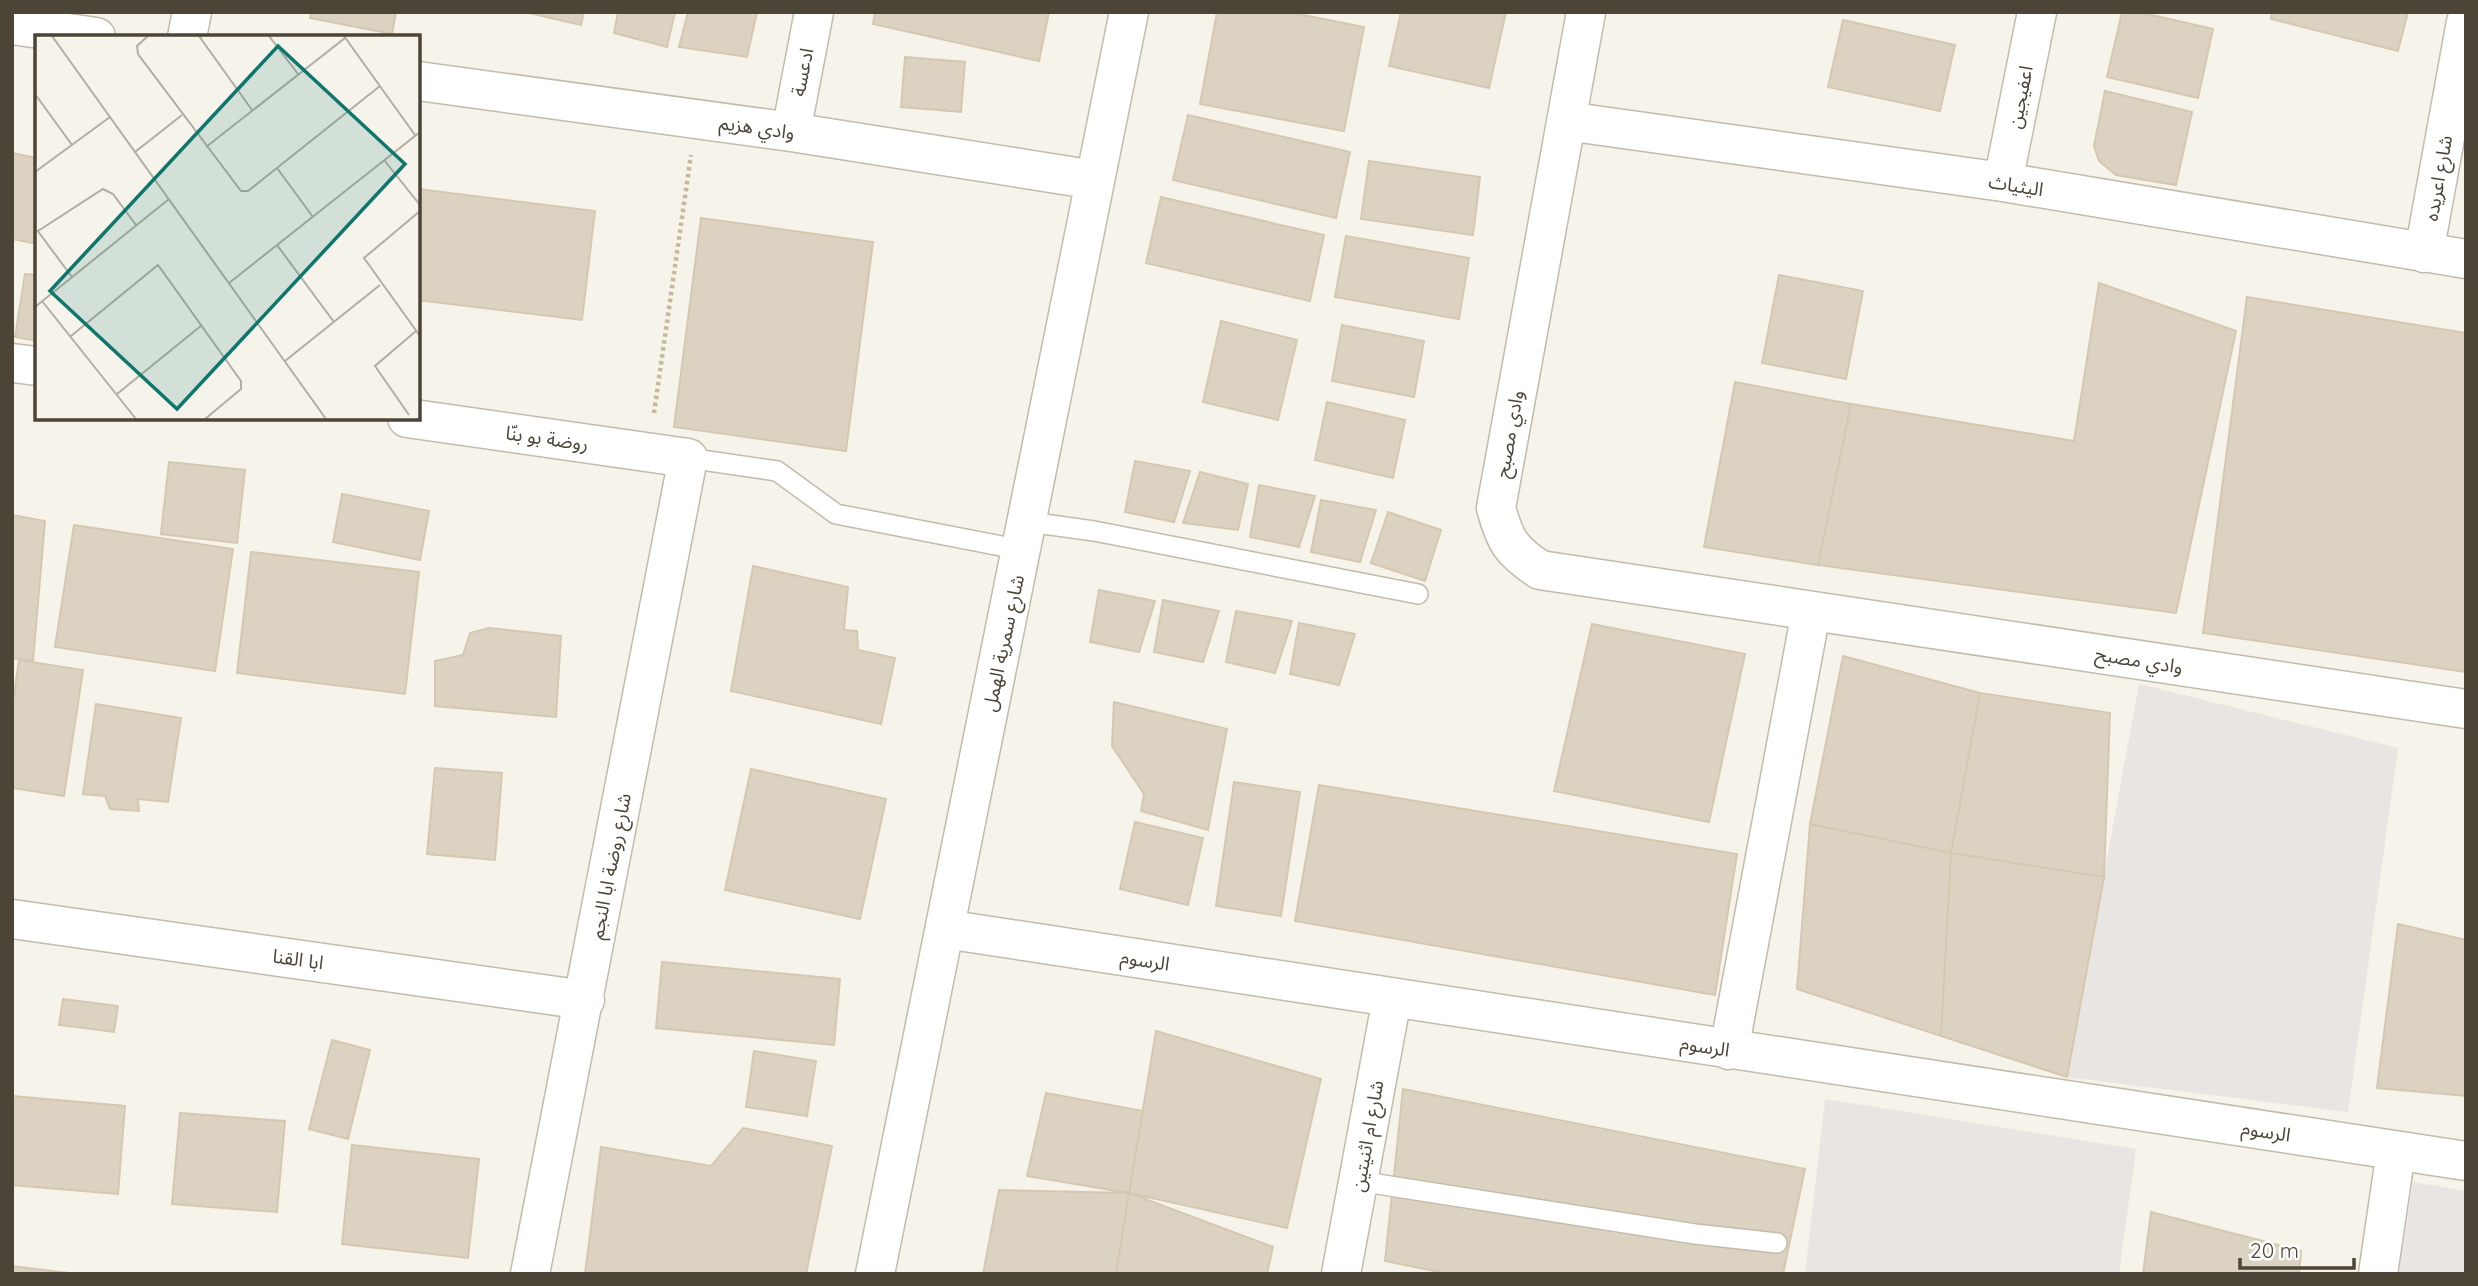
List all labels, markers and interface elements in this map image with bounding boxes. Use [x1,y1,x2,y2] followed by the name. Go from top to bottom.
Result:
[35,35,420,420] inset map
[786,46,818,98] street label: ادعسة
[2002,63,2038,131] street label: اعفيجين
[717,110,796,148] street label: وادي هزيم
[2419,133,2459,223] street label: شارع اعريده
[1987,169,2045,201] street label: اليثياث
[1489,388,1532,480] street label: وادي مصبح
[504,420,590,456] street label: روضة بو بنّا
[977,572,1031,714] street label: شارع سمرية الهمل
[2093,641,2185,682] street label: وادي مصبح
[584,791,639,942] street label: شارع روضة ابا النجم
[271,944,325,974] street label: ابا القنا
[1118,944,1171,979] street label: الرسوم
[1678,1030,1731,1065] street label: الرسوم
[1345,1078,1392,1194] street label: شارع ام اثنيتين
[2239,1115,2292,1150] street label: الرسوم
[2240,1226,2354,1270] scale bar
[2250,1237,2299,1263] text: 20 m

